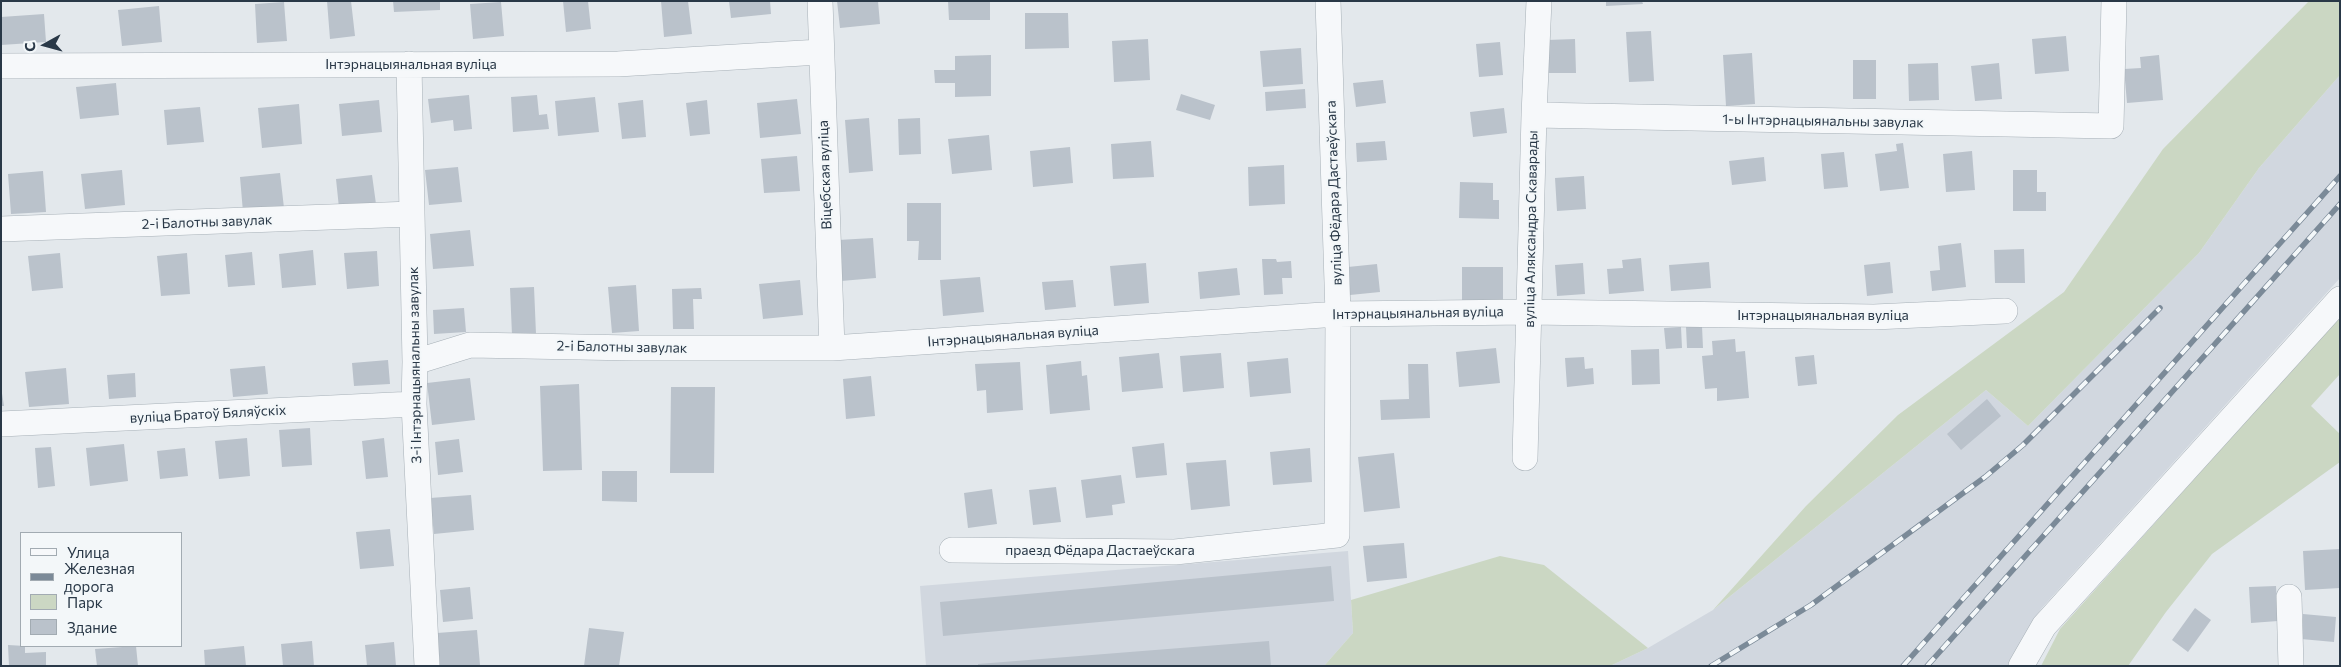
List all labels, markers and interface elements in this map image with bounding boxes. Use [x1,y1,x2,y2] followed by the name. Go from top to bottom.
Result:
[20,20,70,70] north arrow
[21,41,39,53] text: С
[325,56,497,72] street label: Інтэрнацыянальная вуліца
[1322,100,1346,286] street label: вуліца Фёдара Дастаеўскага
[1722,111,1924,131] street label: 1-ы Інтэрнацыянальны завулак
[815,120,835,230] street label: Віцебская вуліца
[1521,130,1541,328] street label: вуліца Аляксандра Скаварады
[141,211,273,233] street label: 2-і Балотны завулак
[405,266,425,464] street label: 3-і Інтэрнацыянальны завулак
[1332,303,1504,323] street label: Інтэрнацыянальная вуліца
[1737,307,1909,323] street label: Інтэрнацыянальная вуліца
[927,322,1099,350] street label: Інтэрнацыянальная вуліца
[556,337,688,357] street label: 2-і Балотны завулак
[129,402,287,426] street label: вуліца Братоў Бяляўскіх
[20,532,182,647] legend
[1005,542,1195,558] street label: праезд Фёдара Дастаеўскага
[67,543,109,561] text: Улица
[64,559,135,595] text: Железная дорога
[67,593,103,611] text: Парк
[67,618,117,636] text: Здание

